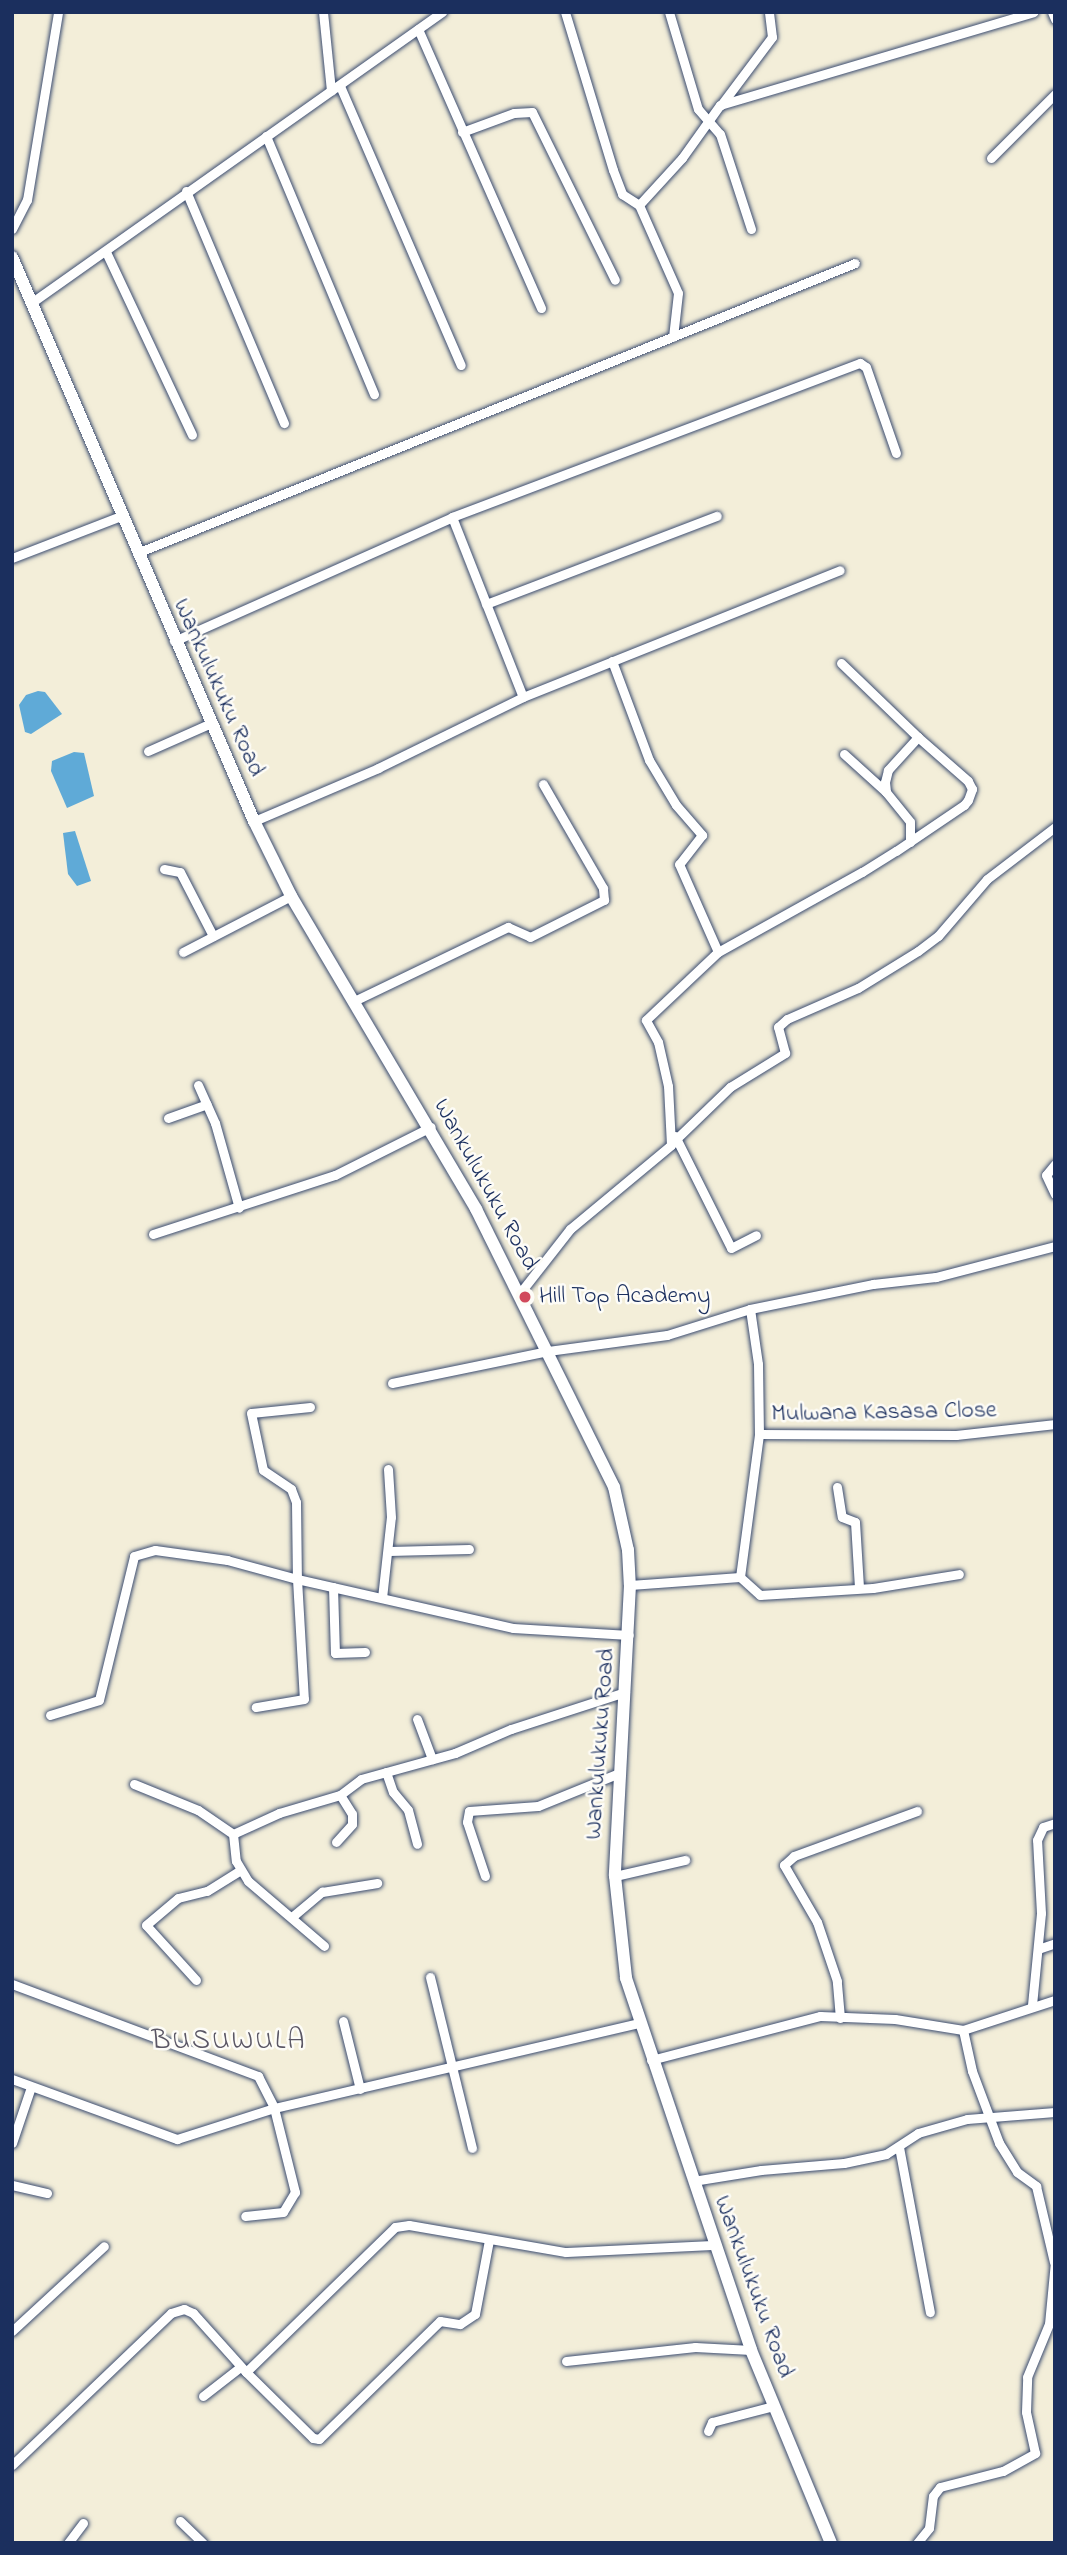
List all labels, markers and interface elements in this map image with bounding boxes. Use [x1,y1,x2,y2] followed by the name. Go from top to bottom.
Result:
[166,595,270,781] street label: Wankulukuku Road
[426,1094,544,1276] street label: Wankulukuku Road
[539,1283,710,1311] place label: Hill Top Academy
[517,1289,533,1305] marker: Hill Top Academy
[771,1397,997,1429] street label: Mulwana Kasasa Close
[580,1647,622,1841] street label: Wankulukuku Road
[152,2025,306,2059] district label: BUSUWULA
[707,2192,799,2382] street label: Wankulukuku Road

